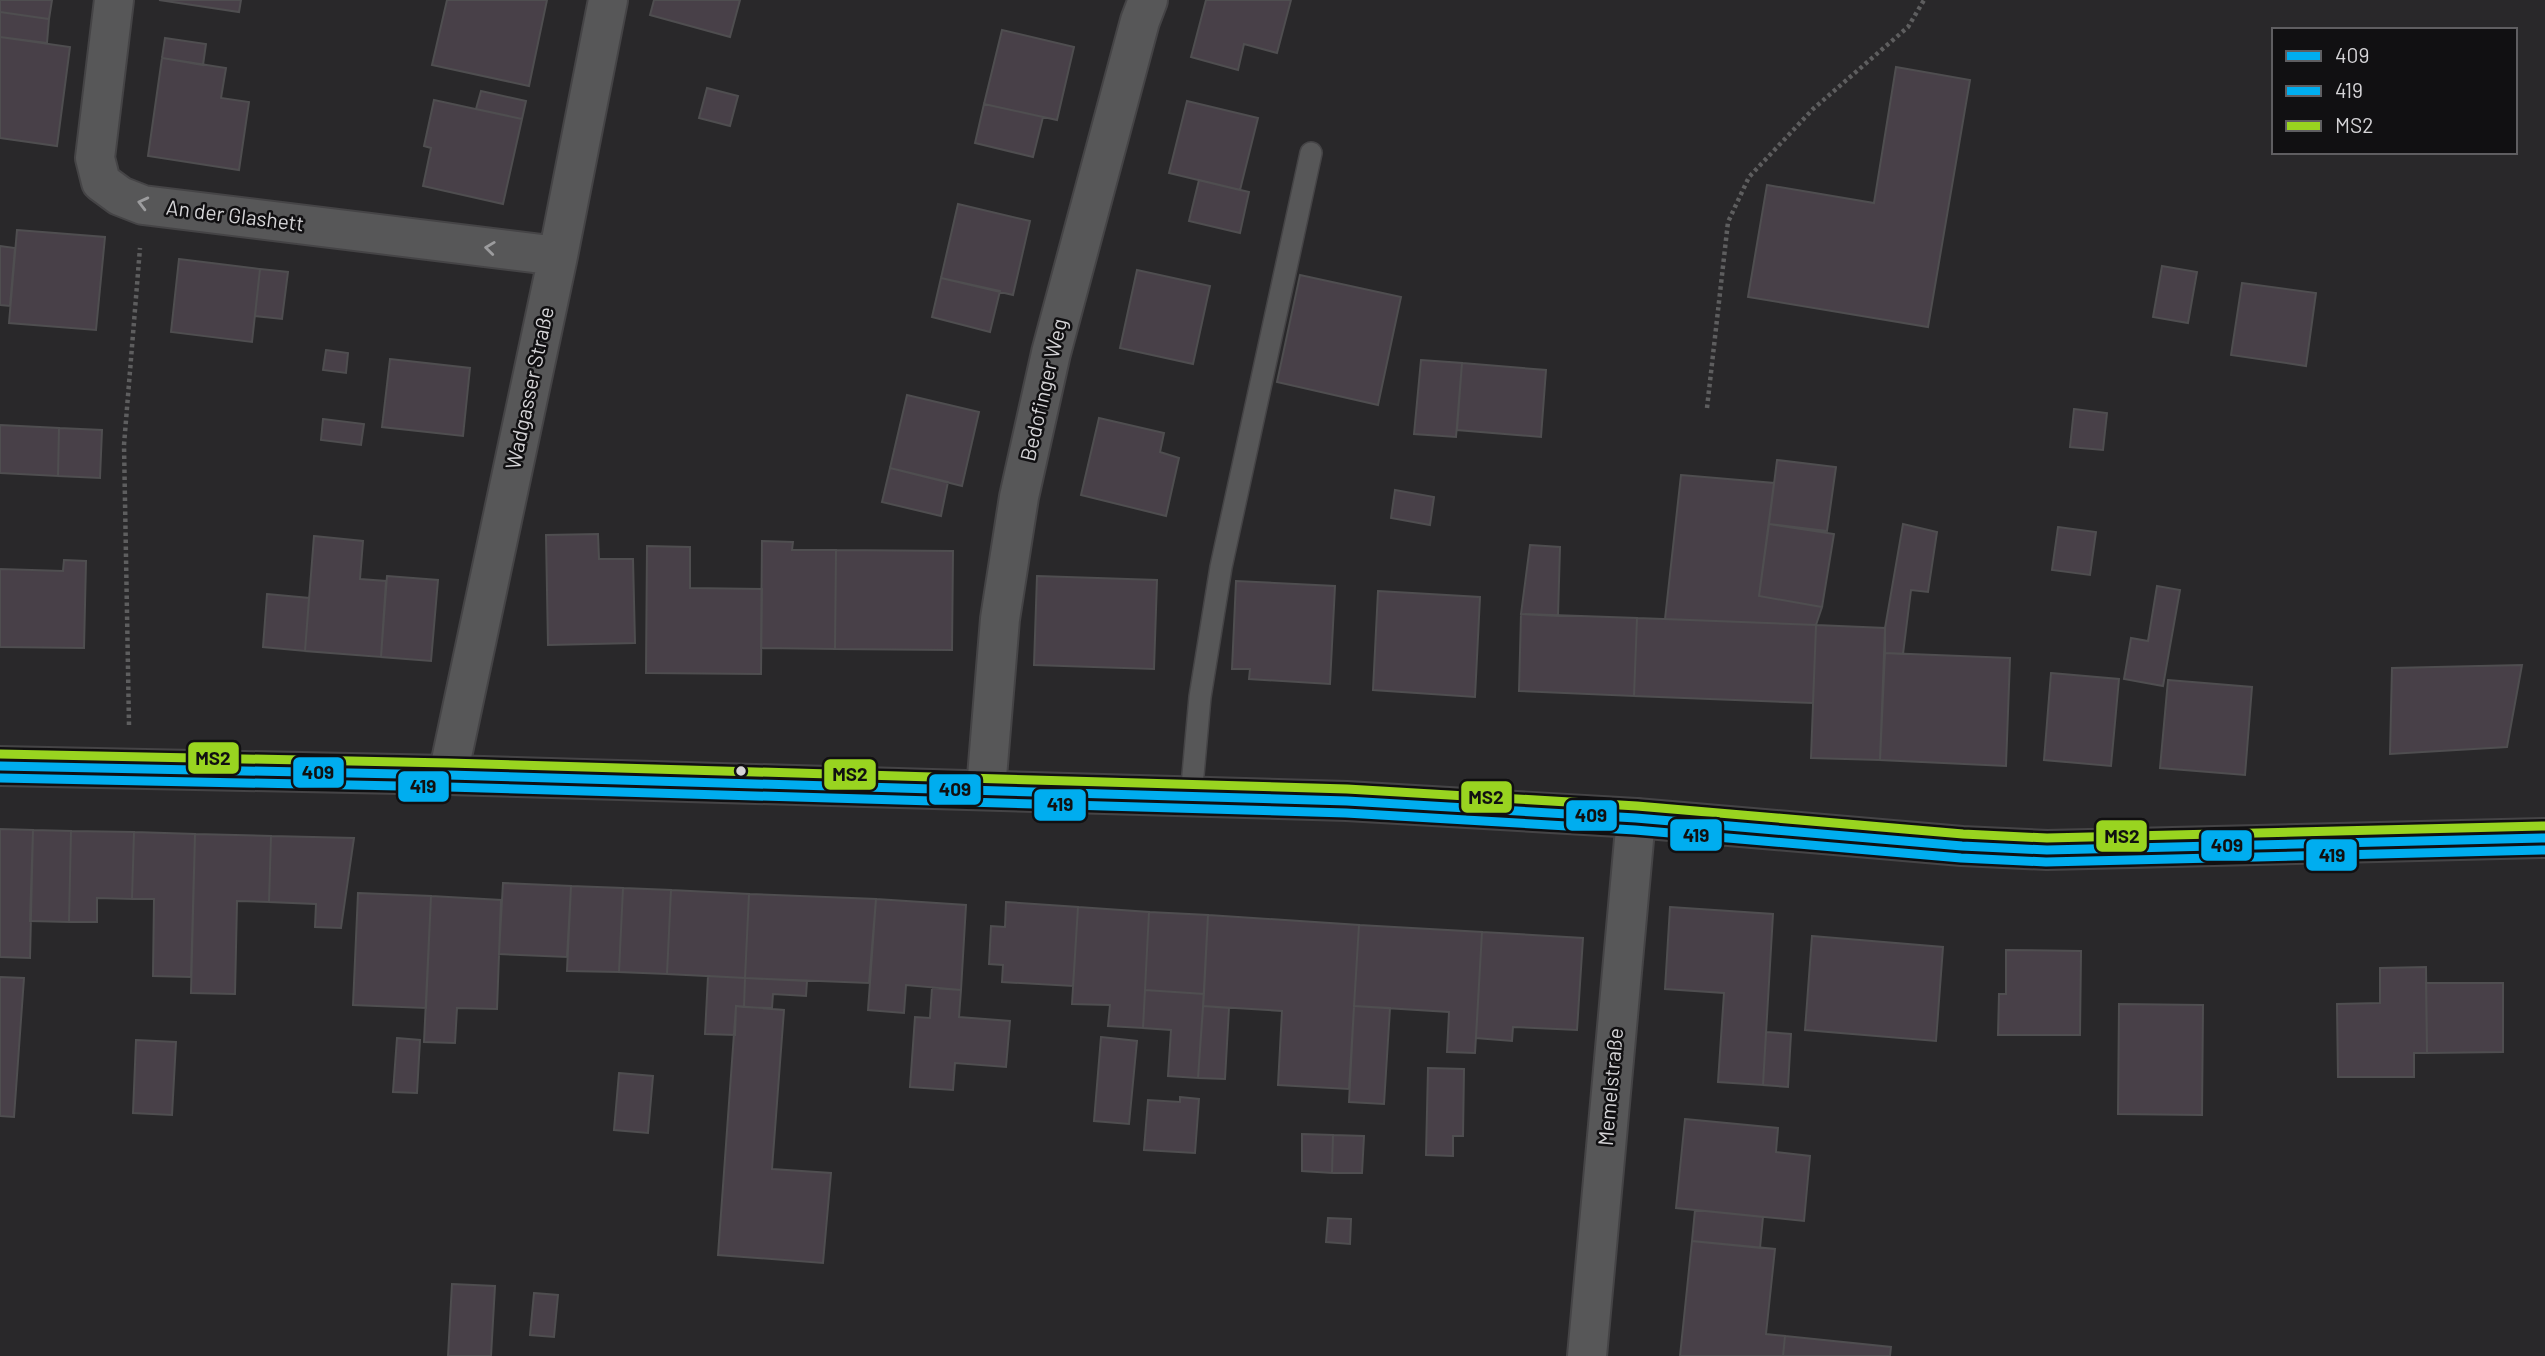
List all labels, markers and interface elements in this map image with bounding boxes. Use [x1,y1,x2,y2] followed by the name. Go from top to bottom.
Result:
[2272,28,2517,154] legend
[2335,42,2369,67] text: 409
[2335,77,2363,102] text: 419
[2335,112,2374,137] text: MS2
[165,194,306,235] street label: An der Glashett
[138,197,150,211] one-way arrow
[485,240,496,255] one-way arrow
[499,304,558,471] street label: Wadgasser Straße
[1014,316,1071,463] street label: Bedofinger Weg
[187,741,240,775] line badge: MS2
[195,746,231,769] text: MS2
[292,756,345,789] line badge: 409
[823,758,877,791] line badge: MS2
[302,760,334,783] text: 409
[832,762,868,785] text: MS2
[734,764,748,778] unlabelled marker
[397,770,450,803] line badge: 419
[928,773,982,806] line badge: 409
[410,774,436,797] text: 419
[939,777,971,800] text: 409
[1460,780,1513,814] line badge: MS2
[1468,785,1504,808] text: MS2
[1033,788,1087,822] line badge: 419
[1047,792,1073,815] text: 419
[1565,799,1618,832] line badge: 409
[1575,803,1607,826] text: 409
[1669,818,1723,852] line badge: 419
[2095,819,2148,853] line badge: MS2
[1683,823,1709,846] text: 419
[2104,824,2140,847] text: MS2
[2200,829,2253,862] line badge: 409
[2211,833,2243,856] text: 409
[2305,838,2358,872] line badge: 419
[2319,843,2345,866] text: 419
[1592,1027,1627,1147] street label: Memelstraße

